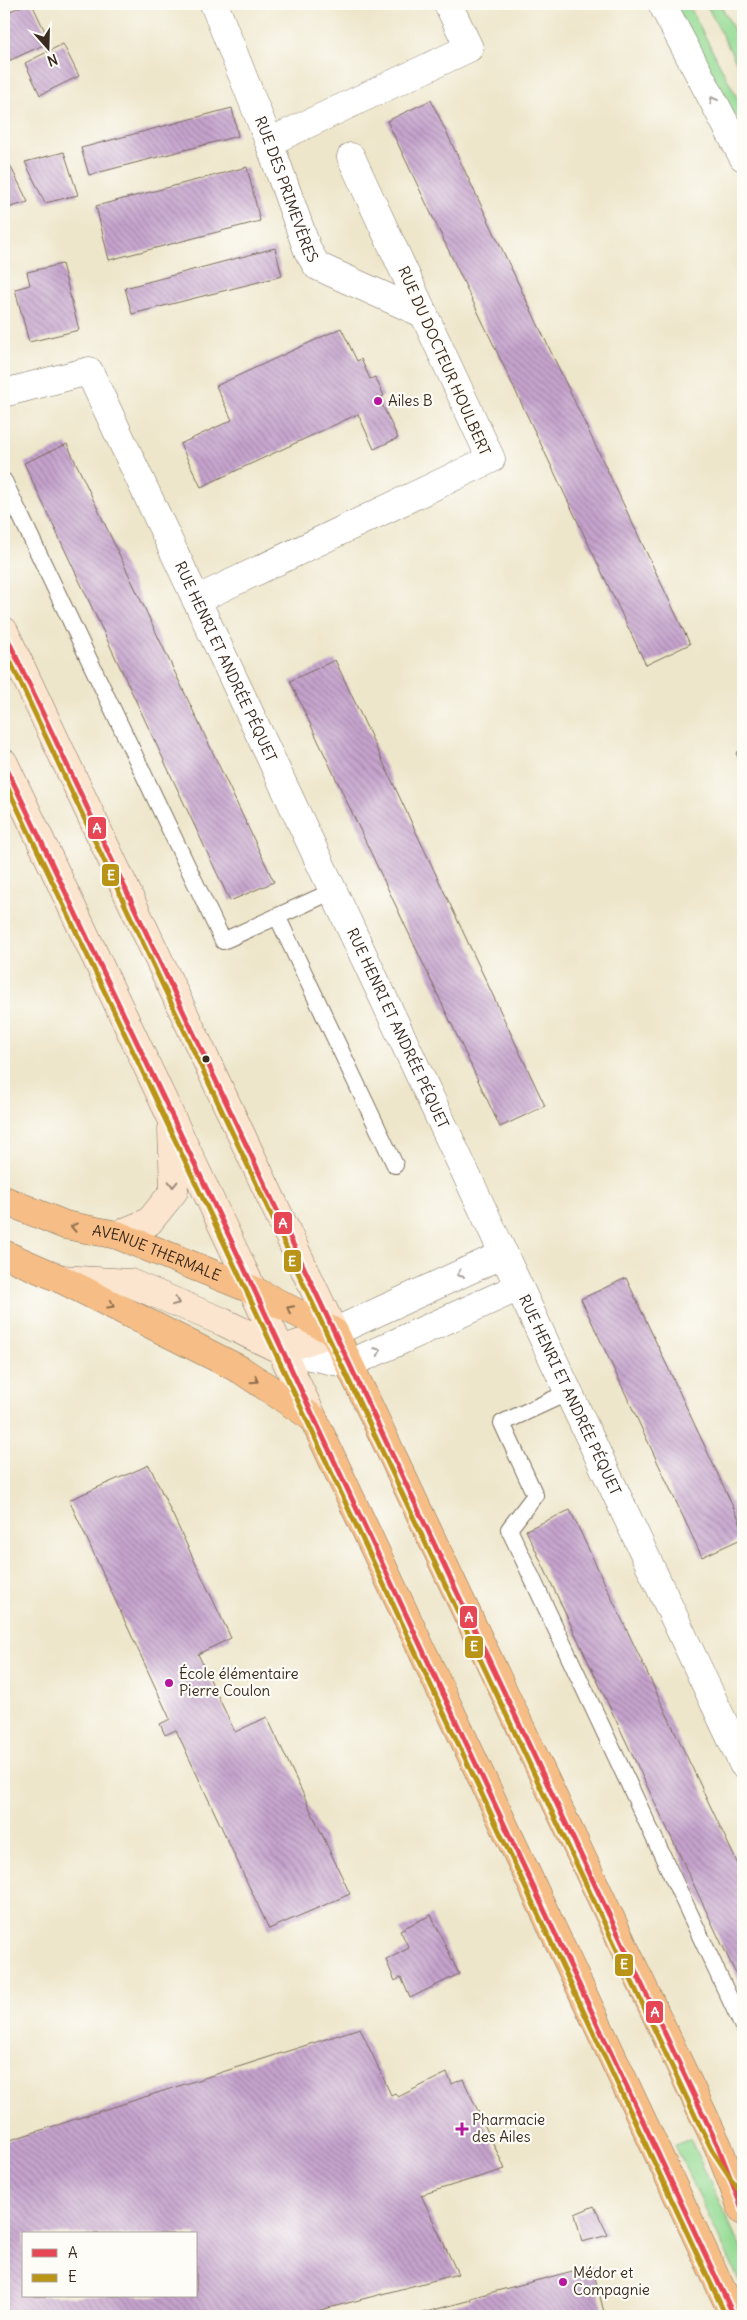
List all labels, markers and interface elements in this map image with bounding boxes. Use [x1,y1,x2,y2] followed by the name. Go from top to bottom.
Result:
[22,22,72,72] north arrow
[45,50,60,70] text: N
[709,96,719,105] one-way arrow
[251,113,323,266] street label: RUE DES PRIMEVÈRES
[394,263,495,459] street label: RUE DU DOCTEUR HOULBERT
[388,391,433,410] place label: Ailes B
[372,395,384,407] marker: Ailes B
[171,558,281,765] street label: RUE HENRI ET ANDRÉE PÉQUET
[87,816,107,840] line badge: A
[93,819,102,837] text: A
[101,863,120,887] line badge: E
[107,866,115,884] text: E
[343,925,453,1132] street label: RUE HENRI ET ANDRÉE PÉQUET
[201,1054,211,1064] unlabelled marker
[168,1180,179,1188] one-way arrow
[273,1211,293,1235] line badge: A
[279,1214,288,1232] text: A
[91,1220,224,1285] street label: AVENUE THERMALE
[70,1222,79,1232] one-way arrow
[283,1249,302,1273] line badge: E
[288,1252,296,1270] text: E
[456,1268,465,1279] one-way arrow
[515,1291,625,1498] street label: RUE HENRI ET ANDRÉE PÉQUET
[171,1296,180,1307] one-way arrow
[106,1299,115,1309] one-way arrow
[287,1305,296,1315] one-way arrow
[373,1347,382,1357] one-way arrow
[249,1374,259,1383] one-way arrow
[459,1605,478,1629] line badge: A
[465,1608,474,1626] text: A
[464,1635,484,1659] line badge: E
[470,1637,478,1655] text: E
[179,1664,299,1700] place label: École élémentaire Pierre Coulon
[163,1677,175,1689] marker: École élémentaire Pierre Coulon
[614,1953,634,1977] line badge: E
[620,1955,628,1973] text: E
[645,2000,664,2024] line badge: A
[651,2003,660,2021] text: A
[472,2110,545,2146] place label: Pharmacie des Ailes
[456,2123,468,2135] marker: Pharmacie des Ailes
[22,2232,198,2298] legend
[68,2243,78,2262] text: A
[573,2263,650,2299] place label: Médor et Compagnie
[68,2267,77,2286] text: E
[557,2276,569,2288] marker: Médor et Compagnie

